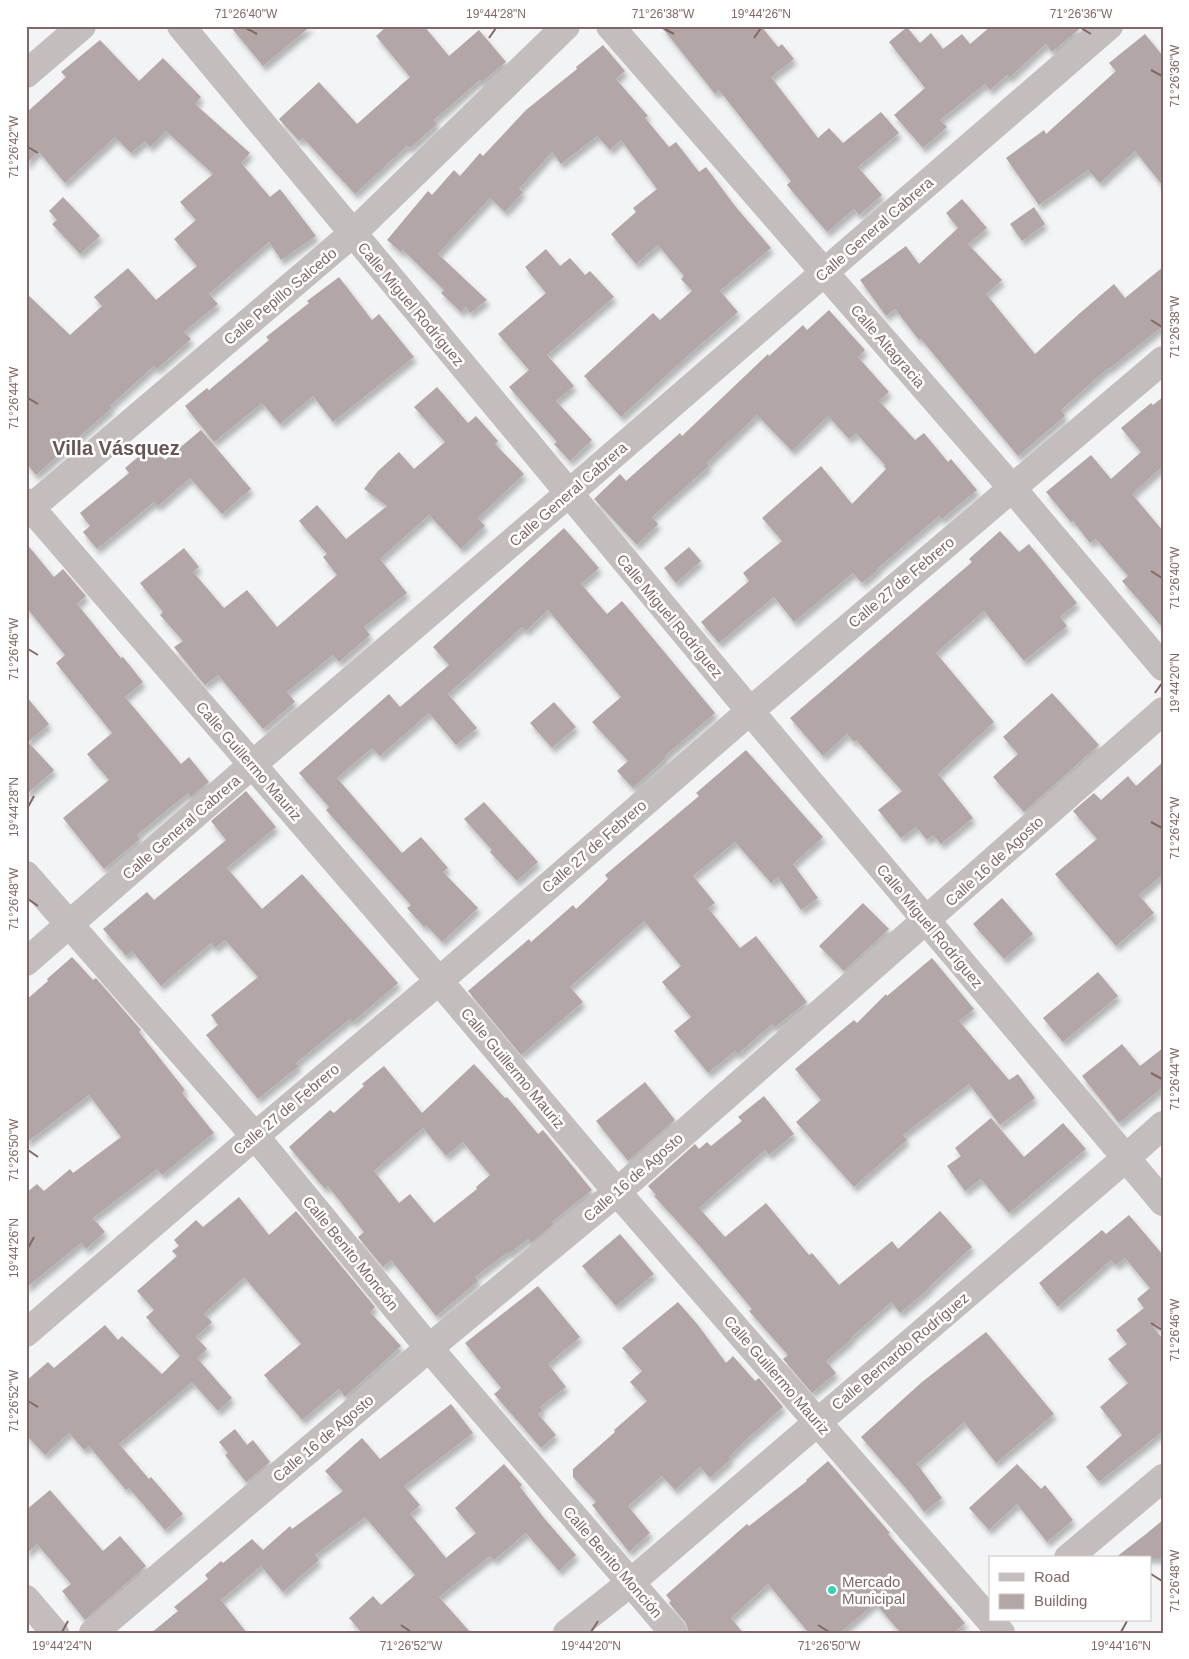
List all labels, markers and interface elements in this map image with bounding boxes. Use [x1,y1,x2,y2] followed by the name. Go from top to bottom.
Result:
[215,7,278,21] text: 71°26'40"W
[466,7,526,21] text: 19°44'28"N
[632,7,695,21] text: 71°26'38"W
[731,7,791,21] text: 19°44'26"N
[1050,7,1113,21] text: 71°26'36"W
[1168,44,1182,107] text: 71°26'36"W
[7,115,21,178] text: 71°26'42"W
[812,173,937,285] street label: Calle General Cabrera
[354,239,468,369] street label: Calle Miguel Rodríguez
[220,244,340,348] street label: Calle Pepillo Salcedo
[1168,295,1182,358] text: 71°26'38"W
[847,301,929,391] street label: Calle Altagracia
[7,366,21,429] text: 71°26'44"W
[52,437,180,459] district label: Villa Vásquez
[506,438,631,550] street label: Calle General Cabrera
[845,533,957,631] street label: Calle 27 de Febrero
[1168,546,1182,609] text: 71°26'40"W
[613,551,727,681] street label: Calle Miguel Rodríguez
[7,617,21,680] text: 71°26'46"W
[1168,653,1182,713] text: 19°44'20"N
[193,698,305,824] street label: Calle Guillermo Mauriz
[119,771,244,883] street label: Calle General Cabrera
[7,777,21,837] text: 19°44'28"N
[538,796,650,896] street label: Calle 27 de Febrero
[1168,796,1182,859] text: 71°26'42"W
[942,813,1046,909] street label: Calle 16 de Agosto
[873,861,987,991] street label: Calle Miguel Rodríguez
[7,867,21,930] text: 71°26'48"W
[458,1004,568,1132] street label: Calle Guillermo Mauriz
[1168,1047,1182,1110] text: 71°26'44"W
[230,1060,342,1158] street label: Calle 27 de Febrero
[7,1118,21,1181] text: 71°26'50"W
[580,1129,686,1225] street label: Calle 16 de Agosto
[300,1193,402,1313] street label: Calle Benito Monción
[7,1218,21,1278] text: 19°44'26"N
[828,1289,972,1413] street label: Calle Bernardo Rodríguez
[1168,1298,1182,1361] text: 71°26'46"W
[721,1312,833,1438] street label: Calle Guillermo Mauriz
[7,1369,21,1432] text: 71°26'52"W
[269,1391,377,1485] street label: Calle 16 de Agosto
[560,1503,666,1621] street label: Calle Benito Monción
[1168,1549,1182,1612] text: 71°26'48"W
[989,1556,1152,1622] legend
[1034,1568,1070,1585] text: Road
[842,1573,905,1607] place label: Mercado Municipal
[826,1584,838,1596] marker: Mercado Municipal
[1034,1592,1087,1609] text: Building
[32,1639,92,1653] text: 19°44'24"N
[380,1639,443,1653] text: 71°26'52"W
[561,1639,621,1653] text: 19°44'20"N
[798,1639,861,1653] text: 71°26'50"W
[1091,1639,1151,1653] text: 19°44'16"N

